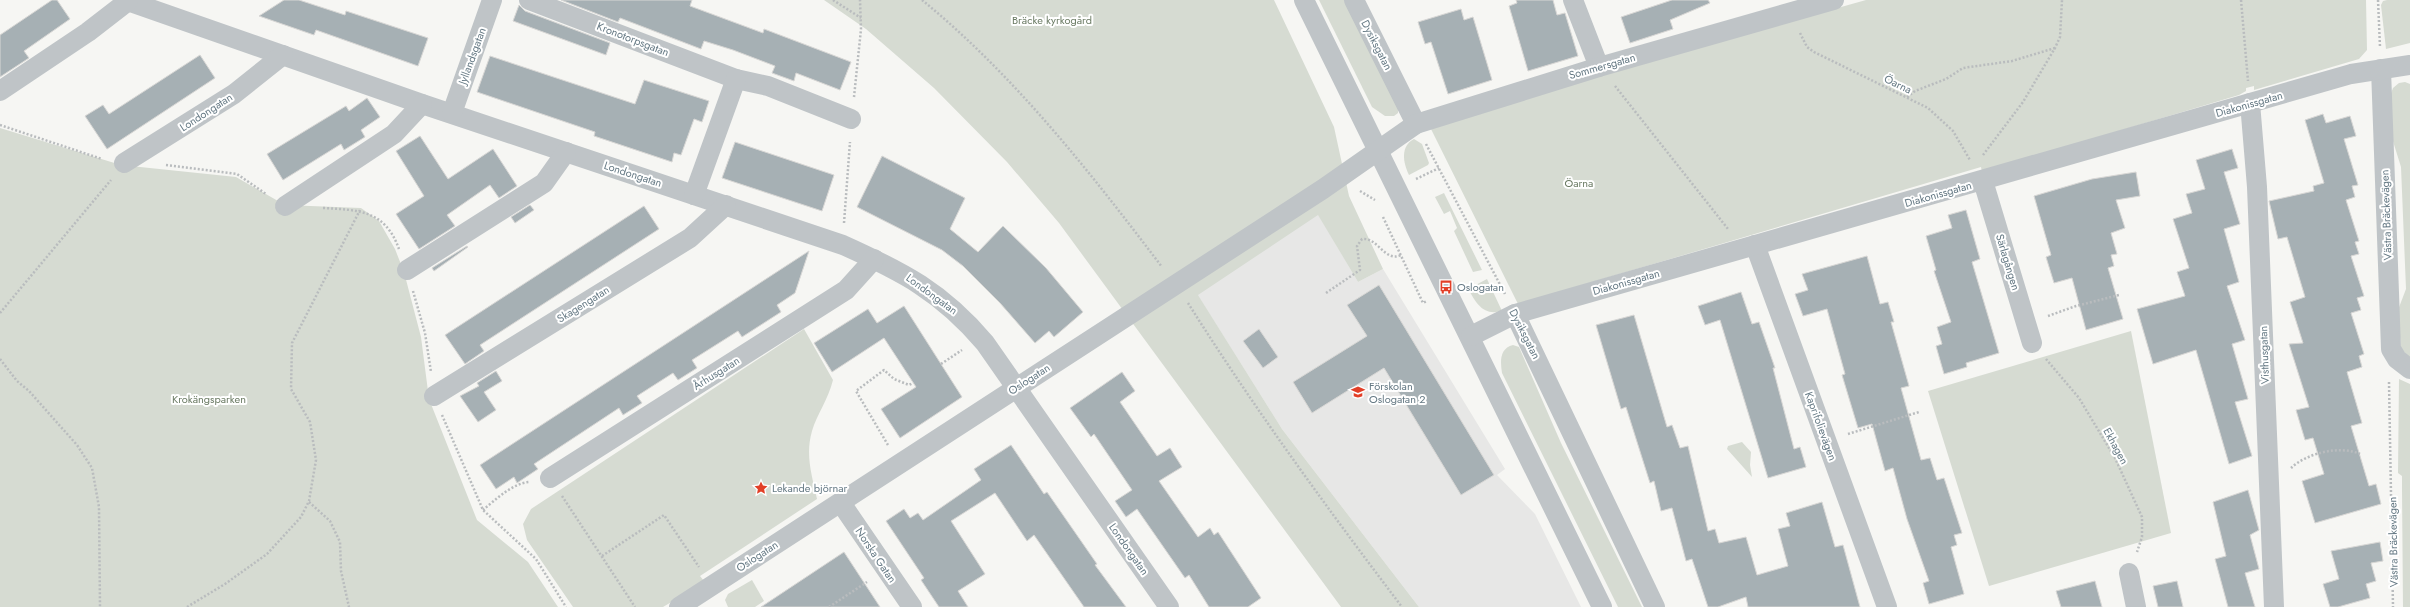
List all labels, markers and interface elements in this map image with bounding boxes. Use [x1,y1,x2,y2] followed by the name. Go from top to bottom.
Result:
[1012,12,1092,28] park label: Bräcke kyrkogård
[1358,17,1396,73] street label: Dysiksgatan
[595,18,671,60] street label: Kronotorpsgatan
[454,25,490,89] street label: Jyllandsgatan
[1567,49,1637,83] street label: Sommersgatan
[1882,70,1914,98] street label: Öarna
[2214,87,2284,121] street label: Diakonissgatan
[176,89,236,135] street label: Londongatan
[602,157,664,191] street label: Londongatan
[2376,169,2396,261] street label: Västra Bräckevägen
[1565,175,1593,191] park label: Öarna
[1903,177,1973,211] street label: Diakonissgatan
[1992,232,2024,292] street label: Särlagången
[1591,265,1661,299] street label: Diakonissgatan
[903,270,961,318] street label: Londongatan
[1438,279,1454,295] bus stop icon: Oslogatan
[1457,279,1504,295] place label: Oslogatan
[554,282,612,326] street label: Skagengatan
[1506,306,1544,362] street label: Dysiksgatan
[2255,326,2273,384] street label: Visthusgatan
[690,352,742,394] street label: Århusgatan
[1005,360,1053,398] street label: Oslogatan
[1369,378,1426,407] place label: Förskolan Oslogatan 2
[1350,384,1366,400] school or university icon: Förskolan Oslogatan 2
[1801,389,1841,463] street label: Kaprifolievägen
[172,391,246,407] park label: Krokängsparken
[2099,425,2133,467] street label: Ekhagen
[753,480,769,496] place icon: Lekande björnar
[772,480,848,496] place label: Lekande björnar
[2384,497,2402,587] street label: Västra Bräckevägen
[1105,520,1153,578] street label: Londongatan
[852,524,900,586] street label: Norska Gatan
[733,537,781,575] street label: Oslogatan

